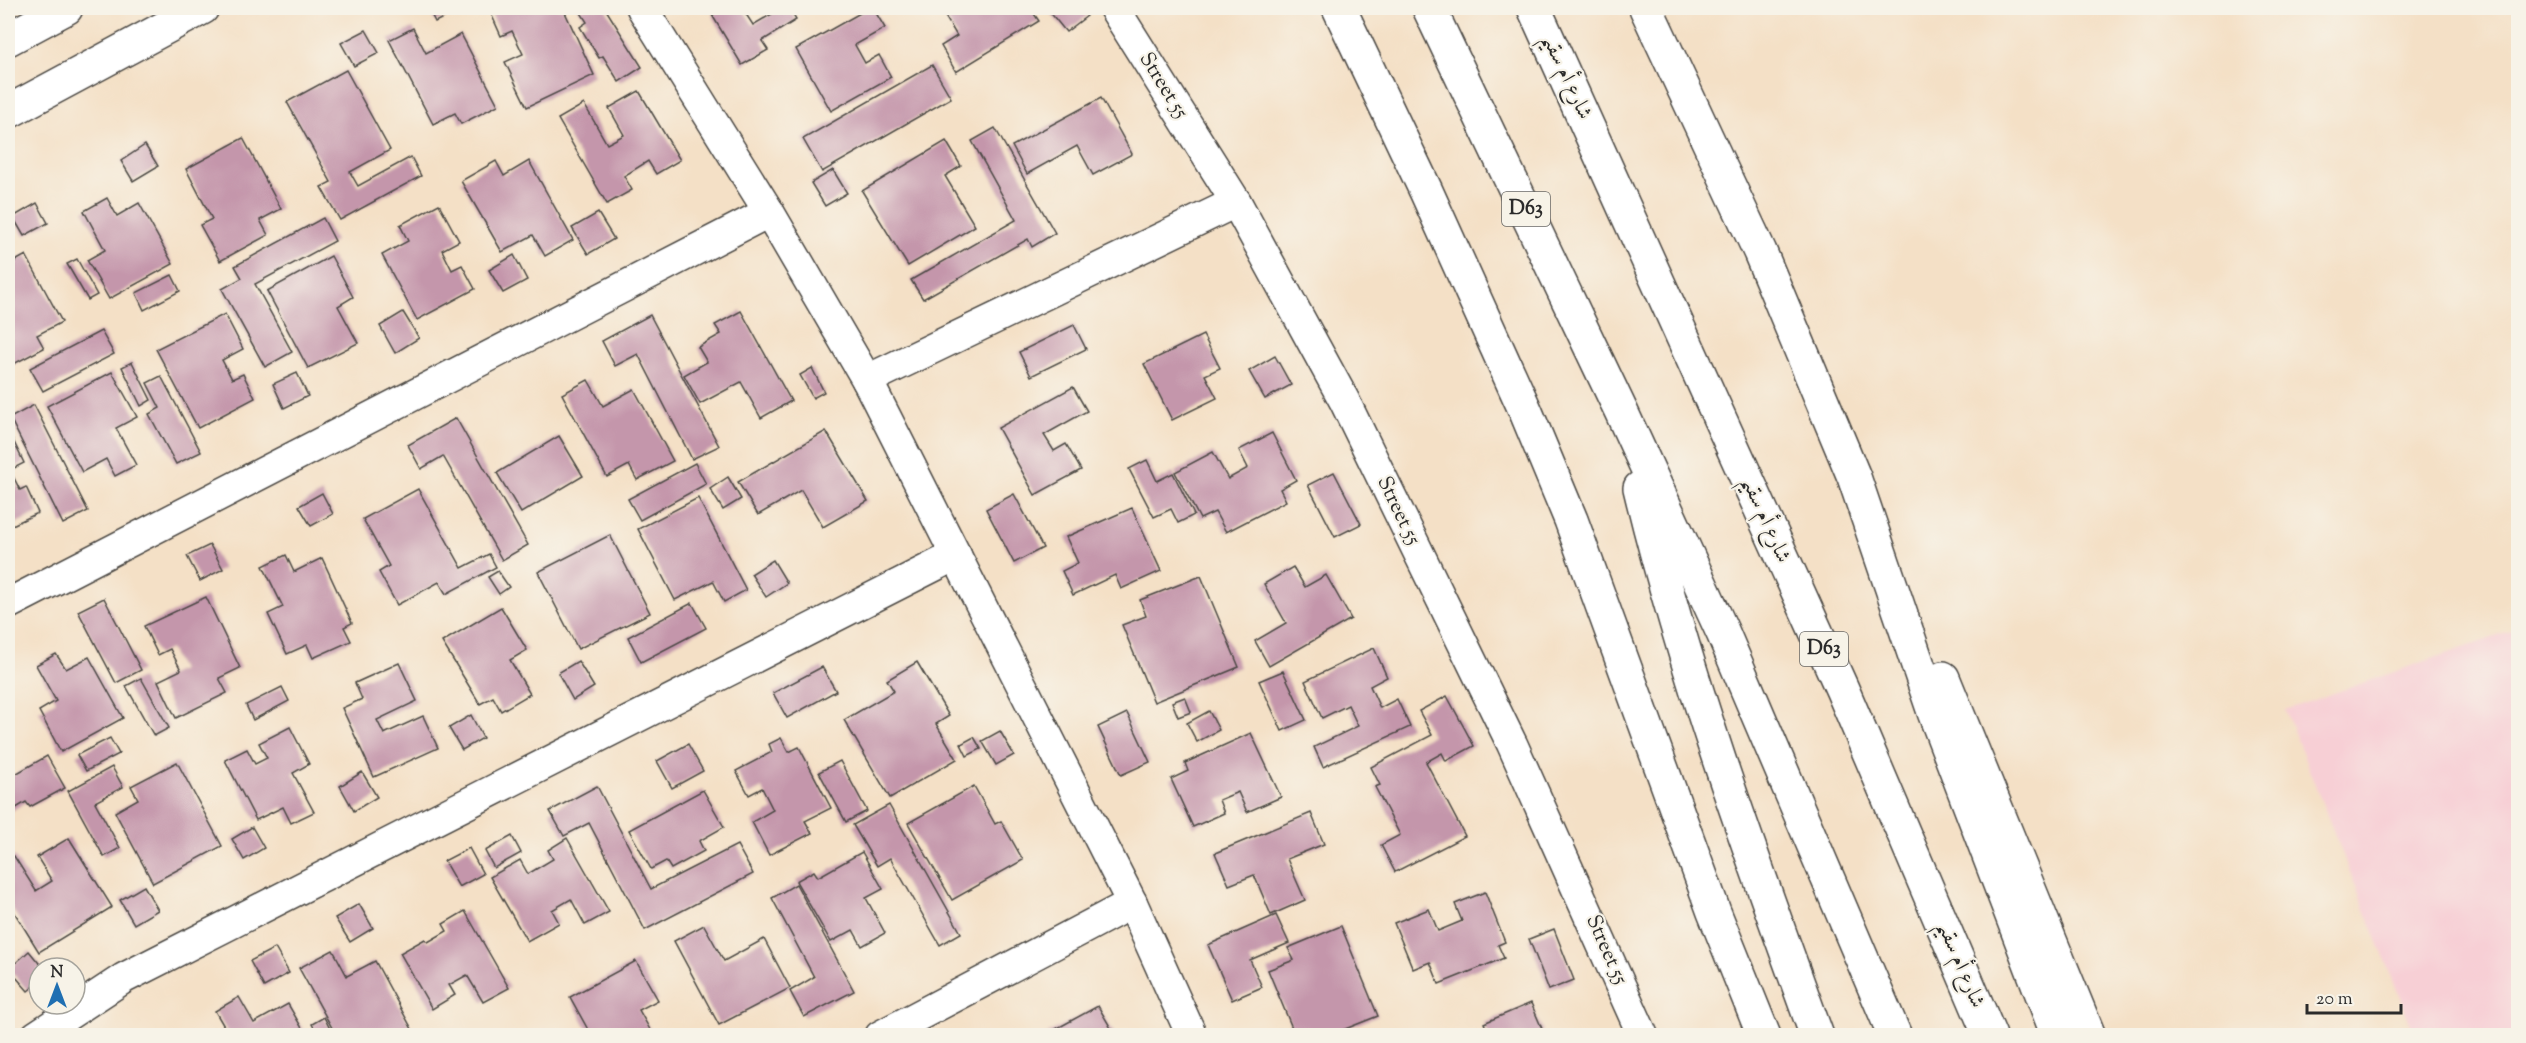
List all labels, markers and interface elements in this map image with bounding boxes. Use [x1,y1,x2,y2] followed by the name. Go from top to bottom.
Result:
[1529,28,1601,126] street label: شارع أم سقيم
[1131,47,1195,125] street label: Street 55
[1502,192,1550,226] road number: D63
[1729,471,1799,569] street label: شارع أم سقيم
[1368,472,1428,550] street label: Street 55
[1800,632,1848,666] road number: D63
[1577,910,1635,990] street label: Street 55
[1925,916,1994,1015] street label: شارع أم سقيم
[27,956,87,1016] north arrow
[51,962,64,985] text: N
[2307,977,2402,1015] scale bar
[2316,987,2353,1013] text: 20 m

